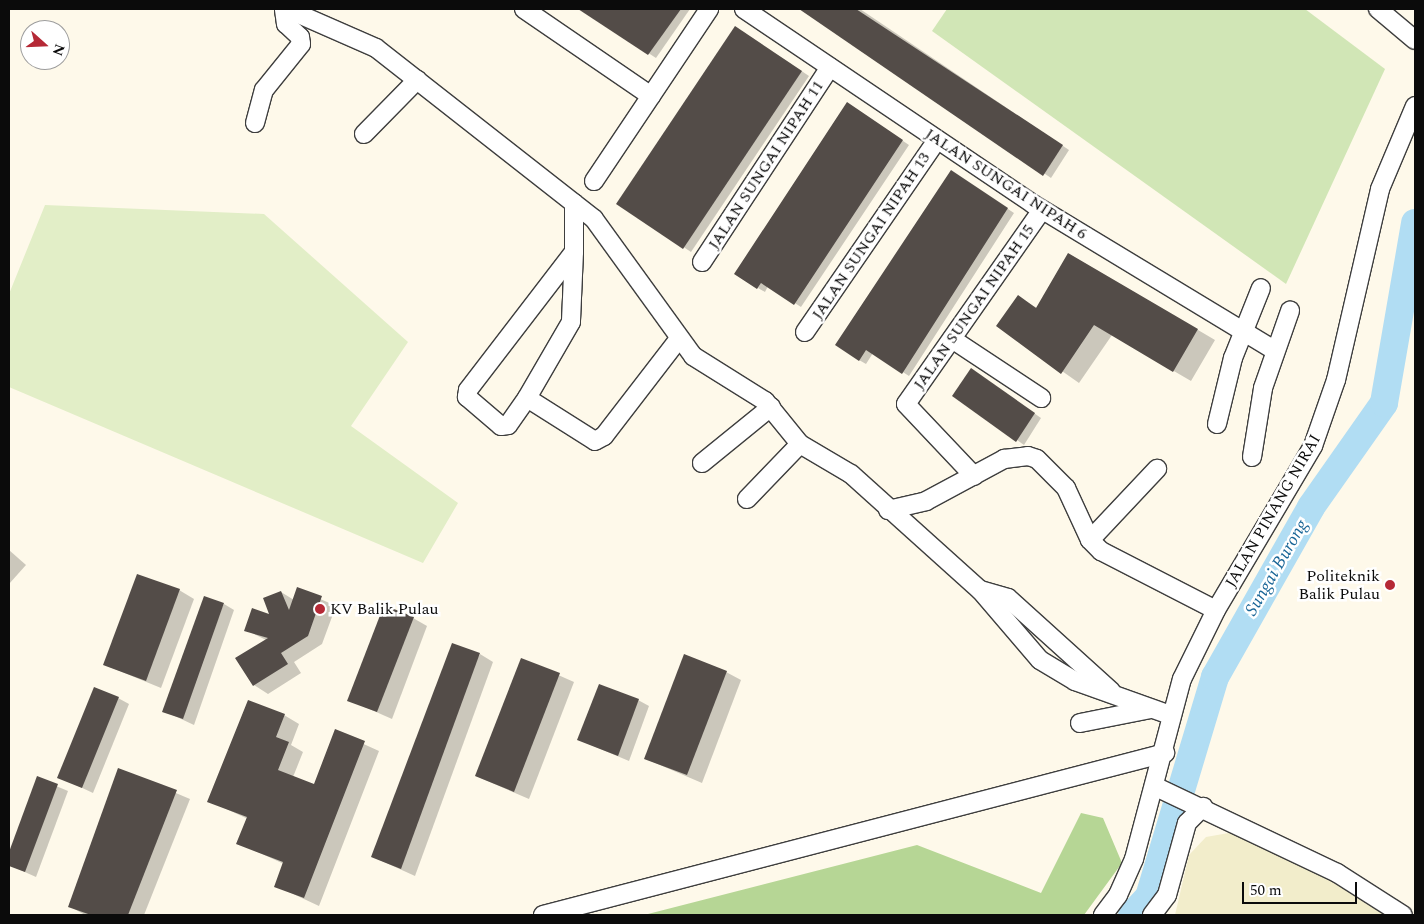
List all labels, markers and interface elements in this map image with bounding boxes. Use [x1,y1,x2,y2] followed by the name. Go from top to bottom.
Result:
[20,20,70,70] north arrow
[47,41,70,59] text: N
[704,77,828,253] street label: JALAN SUNGAI NIPAH 11
[921,124,1091,244] street label: JALAN SUNGAI NIPAH 6
[808,149,934,323] street label: JALAN SUNGAI NIPAH 13
[910,221,1038,393] street label: JALAN SUNGAI NIPAH 15
[1221,431,1325,591] street label: JALAN PINANG NIRAI
[1241,516,1313,620] water label: Sungai Burong
[1298,566,1380,604] place label: Politeknik Balik Pulau
[1384,579,1396,591] marker: Politeknik Balik Pulau
[330,599,438,619] place label: KV Balik Pulau
[314,603,326,615] marker: KV Balik Pulau
[1244,872,1359,904] scale bar
[1250,879,1282,902] text: 50 m

